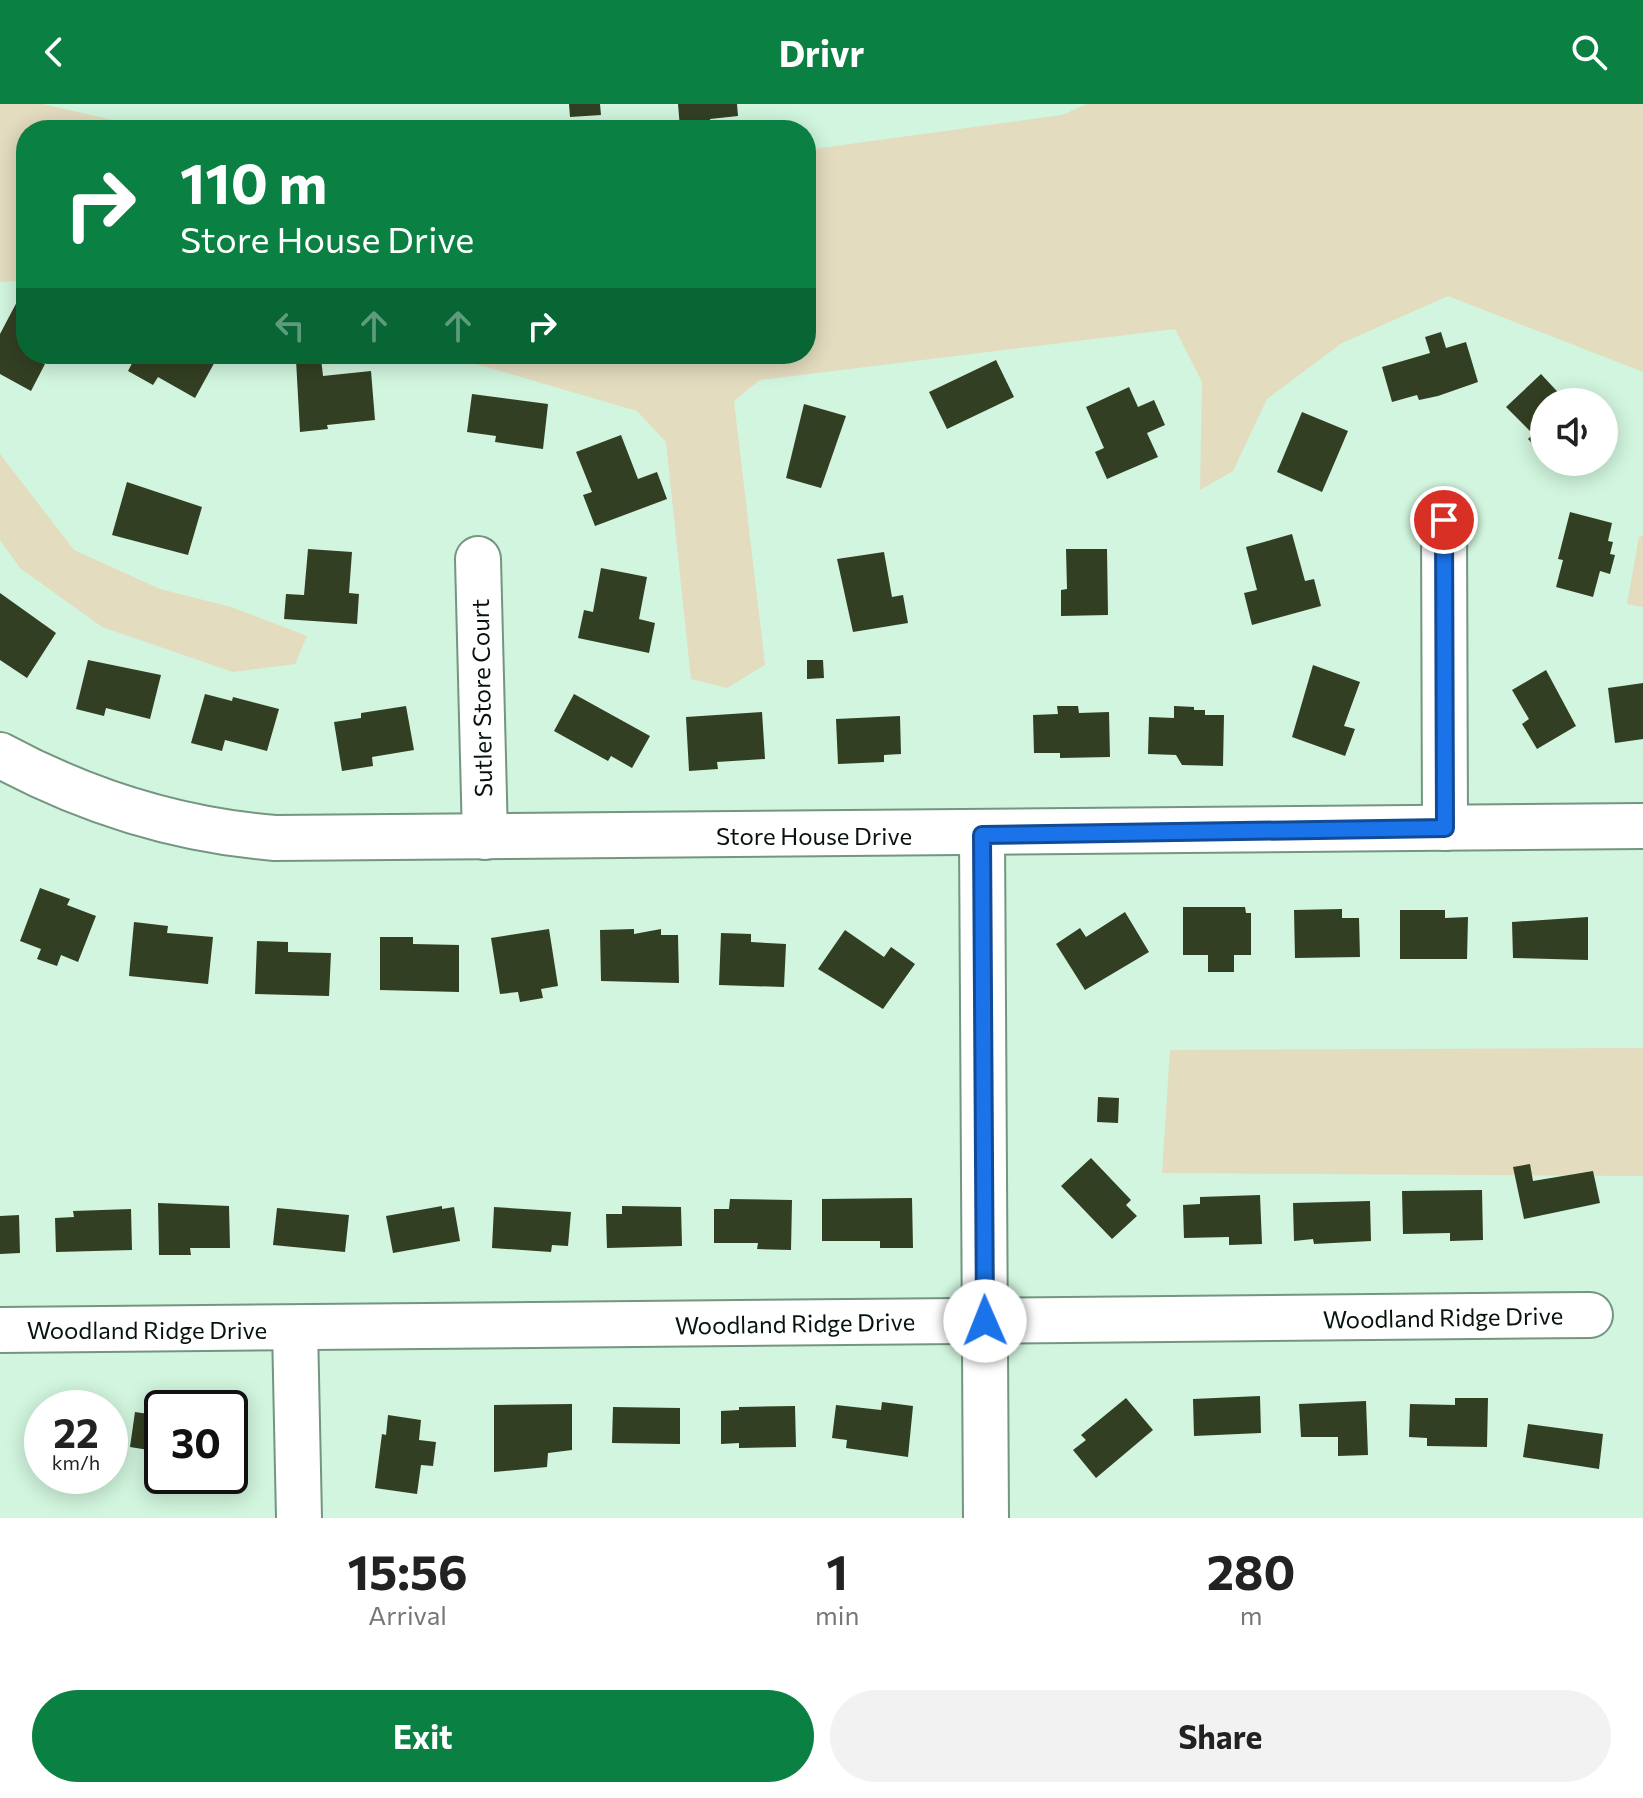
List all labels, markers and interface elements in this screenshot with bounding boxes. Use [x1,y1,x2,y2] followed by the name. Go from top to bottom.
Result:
[32,30,76,74] icon: back
[779,30,864,74] text: Drivr
[1567,30,1611,74] icon: search
[180,147,327,216] text: 110 m
[48,152,152,256] icon: right
[180,216,474,260] text: Store House Drive
[268,304,312,348] icon: left
[352,304,396,348] icon: ahead
[436,304,480,348] icon: ahead
[520,304,564,348] icon: right
[1530,388,1618,476] map controls
[1530,388,1618,476] button: sound
[1410,486,1478,554] pin
[1422,498,1466,542] icon: arrive
[465,599,497,797] street label: Sutler Store Court
[716,821,912,850] street label: Store House Drive
[943,1279,1027,1363] position arrow
[1323,1300,1563,1334] street label: Woodland Ridge Drive
[675,1306,915,1340] street label: Woodland Ridge Drive
[27,1315,267,1344] street label: Woodland Ridge Drive
[144,1390,248,1494] speed limit sign: 30
[53,1407,99,1456] text: 22
[52,1450,100,1474] text: km/h
[348,1541,468,1600] text: 15:56
[826,1541,848,1600] text: 1
[1207,1541,1295,1600] text: 280
[368,1599,447,1630] text: Arrival
[815,1599,859,1630] text: min
[1240,1599,1263,1630] text: m
[32,1690,814,1782] button: Exit
[830,1690,1611,1782] button: Share

